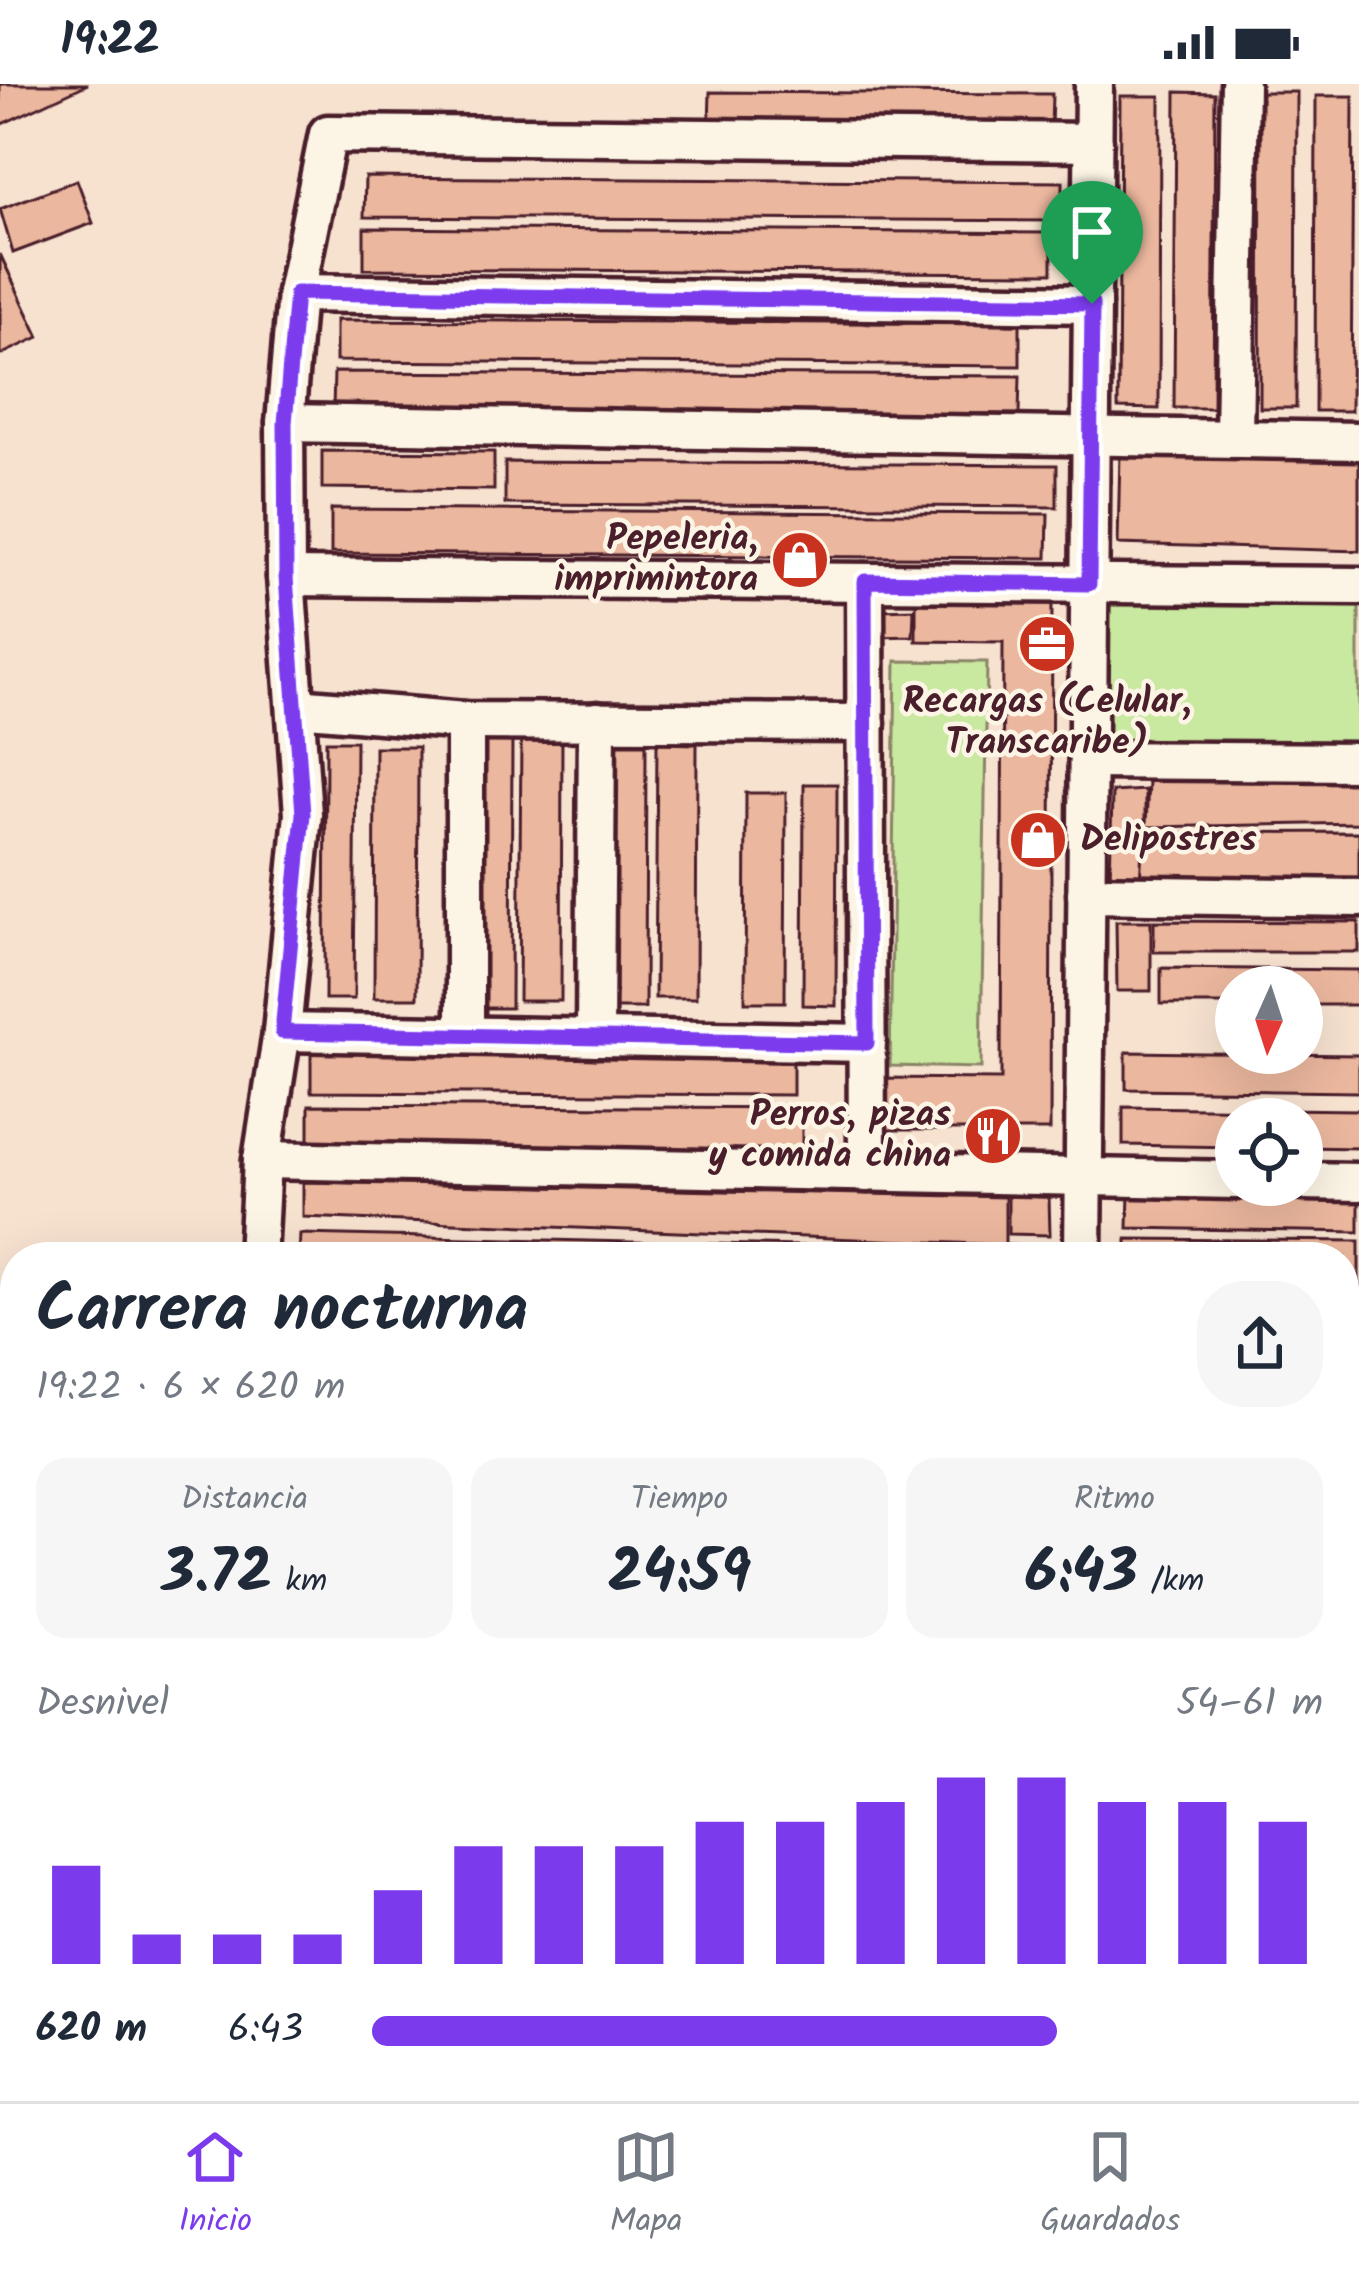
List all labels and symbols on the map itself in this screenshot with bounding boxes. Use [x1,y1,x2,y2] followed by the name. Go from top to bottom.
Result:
[1041,181,1143,304] pin
[555,511,758,609] place label: Pepeleria, imprimintora
[769,529,831,591] shop icon: Pepeleria, imprimintora
[1016,613,1078,675] office icon: Recargas (Celular, Transcaribe)
[902,674,1192,772] place label: Recargas (Celular, Transcaribe)
[1007,809,1069,871] shop icon: Delipostres
[1080,812,1257,869] place label: Delipostres
[1215,966,1323,1074] north arrow
[707,1087,951,1185] place label: Perros, pizas y comida china
[962,1105,1024,1167] restaurant icon: Perros, pizas y comida china

